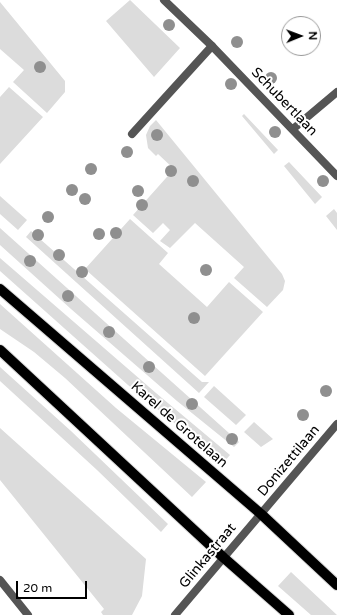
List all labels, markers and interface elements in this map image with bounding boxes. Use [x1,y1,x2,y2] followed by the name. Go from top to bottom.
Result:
[281,16,321,56] north arrow
[306,31,319,40] text: N
[247,64,321,140] street label: Schubertlaan
[127,378,231,472] street label: Karel de Grotelaan
[254,422,324,500] street label: Donizettilaan
[176,520,240,592] street label: Glinkastraat
[18,573,89,599] scale bar
[23,581,52,595] text: 20 m

